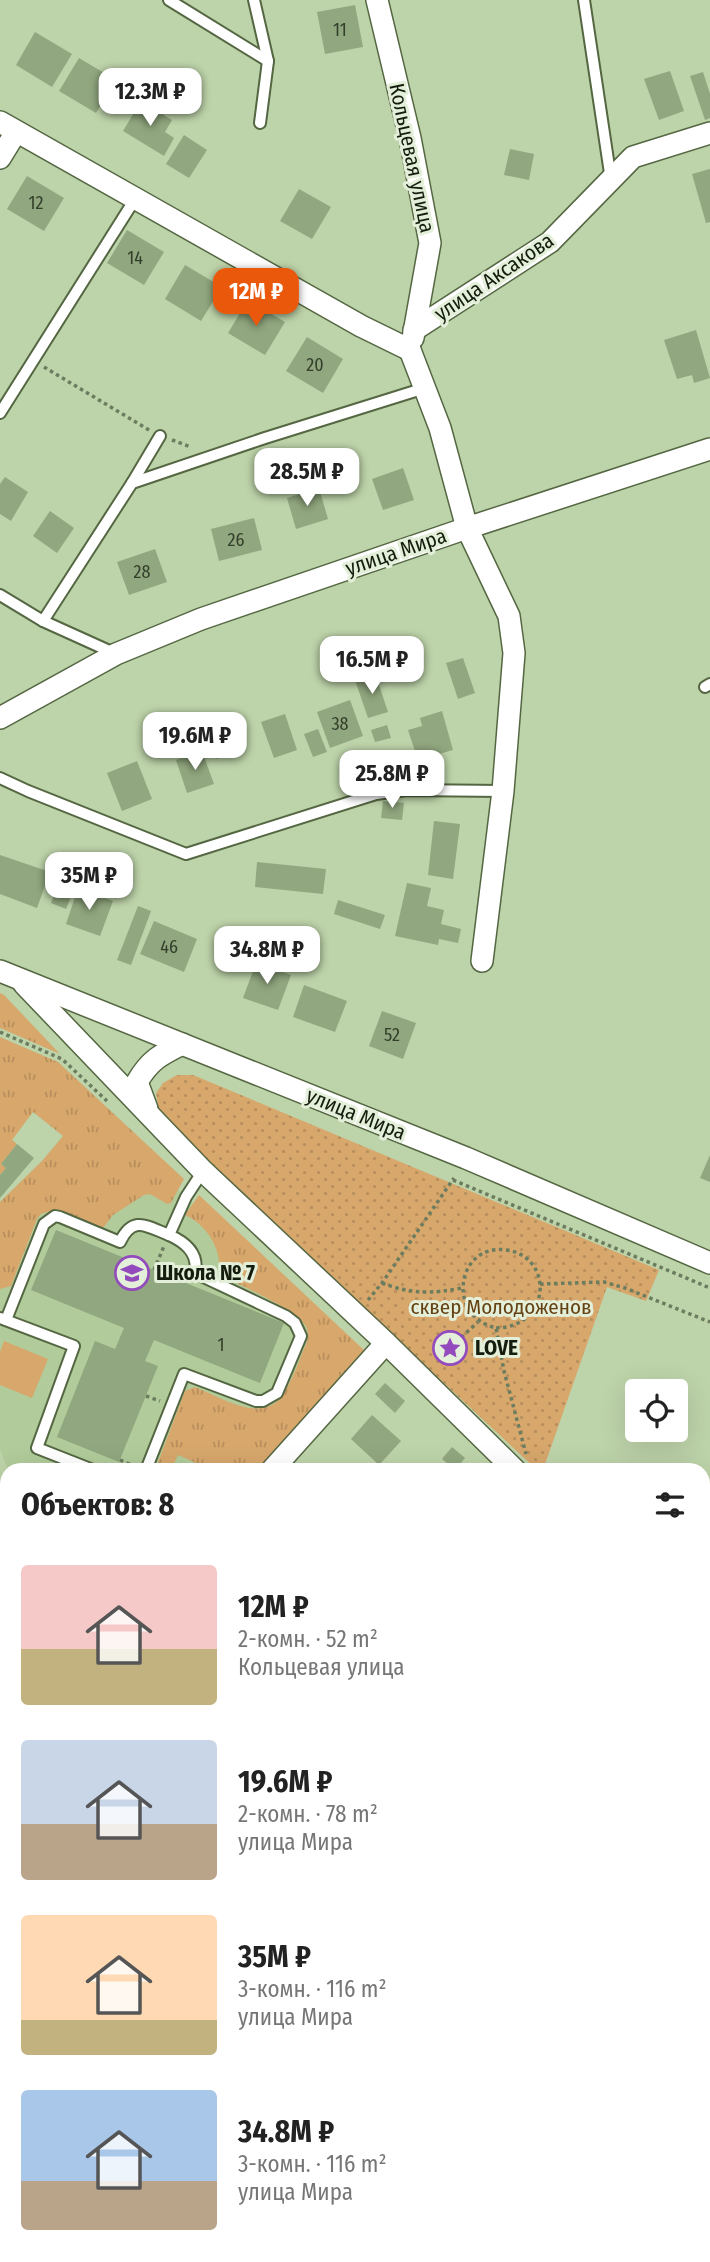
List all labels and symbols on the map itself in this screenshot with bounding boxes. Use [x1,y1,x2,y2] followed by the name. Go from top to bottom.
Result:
[333,19,347,41] house number: 11
[85,68,215,128] pin: 12.3M ₽
[383,81,441,235] street label: Кольцевая улица
[29,192,44,214] house number: 12
[429,227,559,327] street label: улица Аксакова
[127,247,143,269] house number: 14
[207,268,305,328] pin: 12M ₽
[306,354,324,376] house number: 20
[242,448,372,508] pin: 28.5M ₽
[342,523,450,581] street label: улица Мира
[228,529,245,551] house number: 26
[134,561,150,583] house number: 28
[307,636,437,696] pin: 16.5M ₽
[130,712,260,772] pin: 19.6M ₽
[331,713,349,735] house number: 38
[327,750,457,810] pin: 25.8M ₽
[40,852,138,912] pin: 35M ₽
[202,926,332,986] pin: 34.8M ₽
[160,936,178,958] house number: 46
[384,1024,400,1046] house number: 52
[302,1082,410,1146] street label: улица Мира
[113,1254,151,1292] school or university icon: Школа № 7
[156,1260,255,1286] place label: Школа № 7
[410,1294,592,1320] park label: сквер Молодоженов
[431,1329,469,1367] place icon: LOVE
[217,1334,225,1356] house number: 1
[475,1335,518,1361] place label: LOVE

